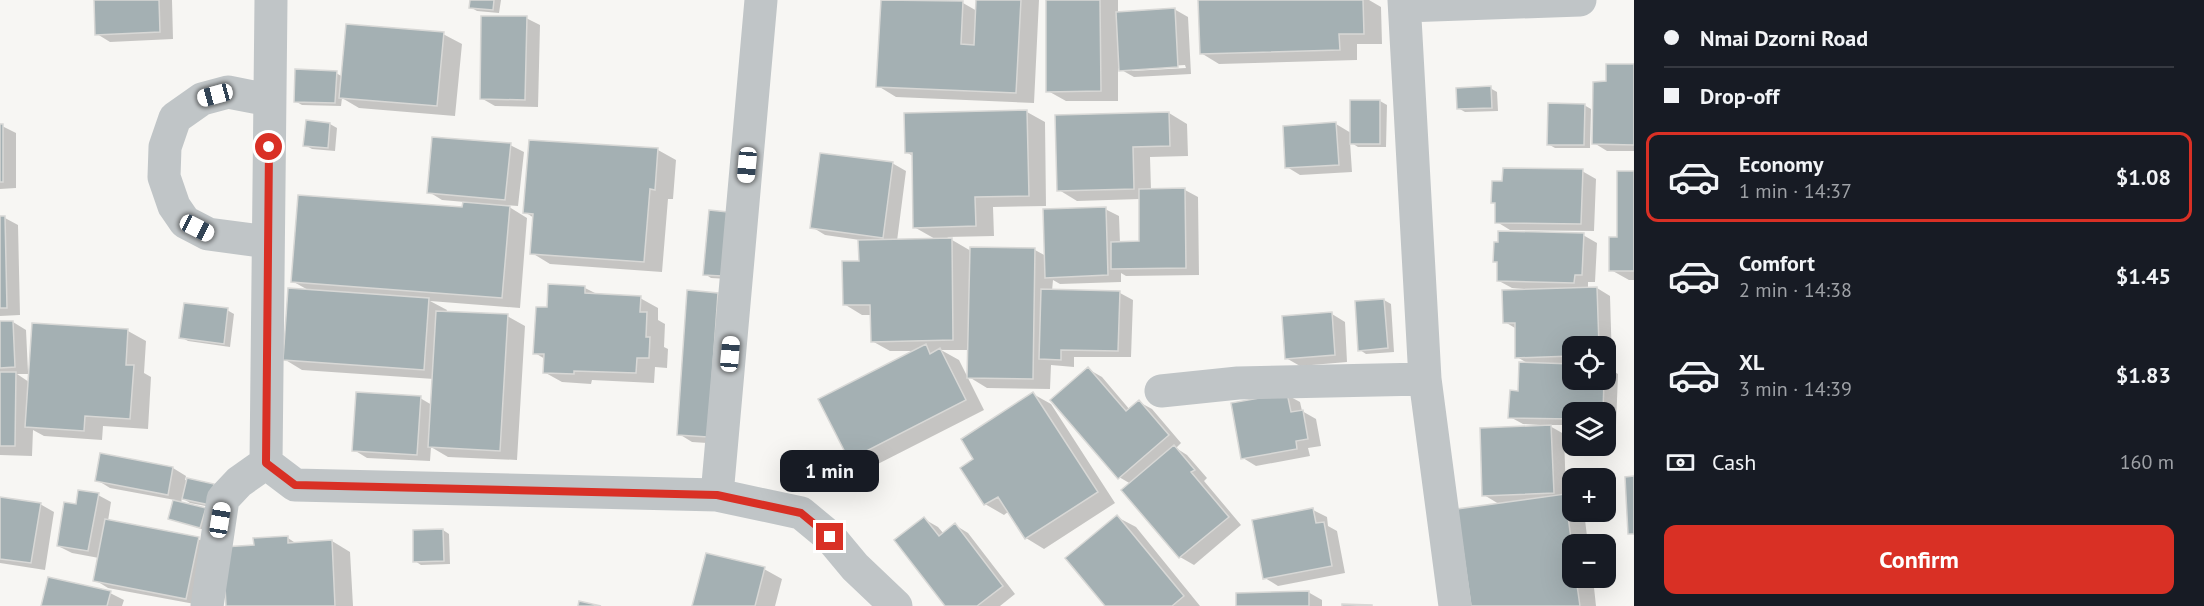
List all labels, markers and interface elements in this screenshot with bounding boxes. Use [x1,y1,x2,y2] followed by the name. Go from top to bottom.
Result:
[1700,24,1868,52] text: Nmai Dzorni Road
[195,82,235,108] car
[1700,82,1779,110] text: Drop-off
[255,133,282,160] route start
[736,146,758,184] car
[1667,150,1721,204] icon: car
[1739,150,1823,178] text: Economy
[2116,163,2171,191] text: $1.08
[1739,178,1852,204] text: 1 min · 14:37
[177,212,217,244] car
[1667,249,1721,303] icon: car
[1739,249,1815,277] text: Comfort
[2116,262,2171,290] text: $1.45
[1739,277,1852,303] text: 2 min · 14:38
[719,335,741,373] car
[1562,336,1616,588] map controls
[1562,336,1616,390] button: locate
[1667,348,1721,402] icon: car
[1739,348,1764,376] text: XL
[2116,361,2171,389] text: $1.83
[1739,376,1852,402] text: 3 min · 14:39
[1562,402,1616,456] button: layers
[1664,446,1697,479] icon: cash
[1712,448,1756,476] text: Cash
[2120,449,2174,475] text: 160 m
[780,450,880,492] callout: 1 min
[805,458,854,484] text: 1 min
[1562,468,1616,522] button: +
[208,501,232,539] car
[816,523,843,550] route end
[1664,525,2174,594] button: Confirm
[1562,534,1616,588] button: −

